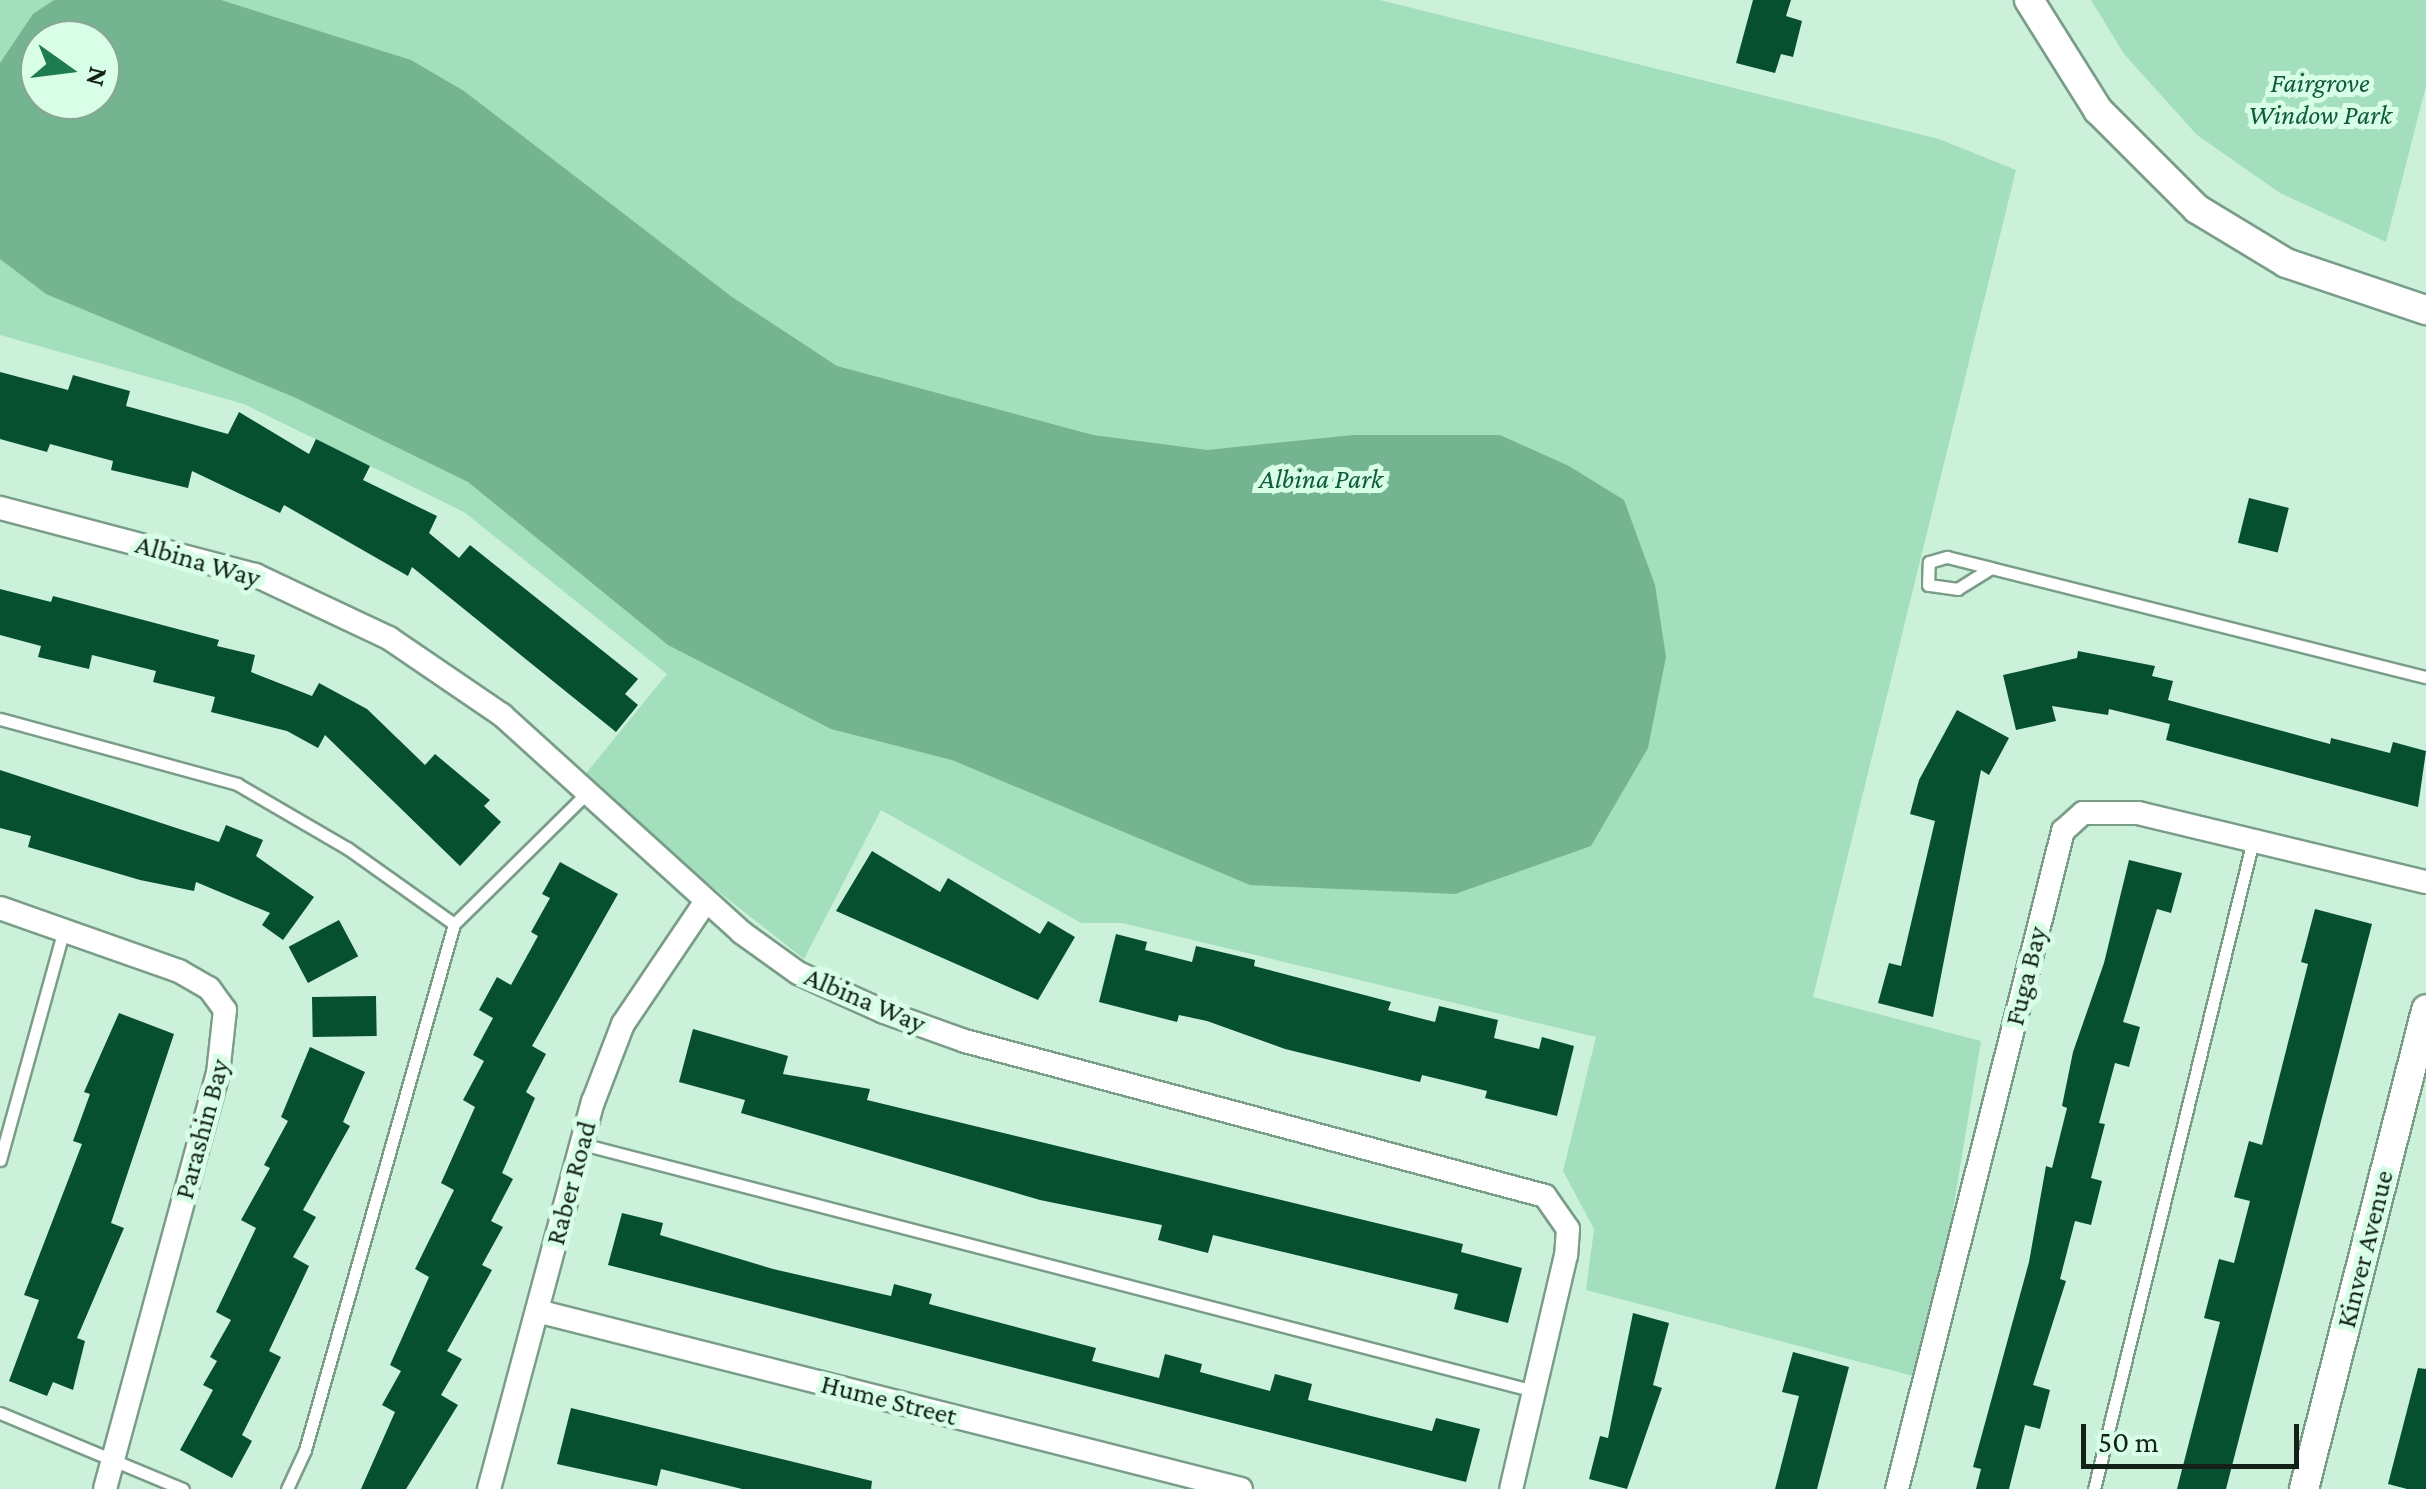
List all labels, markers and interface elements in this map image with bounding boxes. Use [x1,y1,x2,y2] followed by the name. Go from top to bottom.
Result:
[20,20,120,120] north arrow
[80,64,115,90] text: N
[2248,66,2392,132] park label: Fairgrove Window Park
[1259,462,1383,496] park label: Albina Park
[132,527,264,595] street label: Albina Way
[1997,923,2055,1029] street label: Fuga Bay
[799,959,931,1041] street label: Albina Way
[167,1055,237,1203] street label: Parashin Bay
[538,1117,604,1249] street label: Raber Road
[2329,1167,2401,1331] street label: Kinver Avenue
[818,1367,960,1433] street label: Hume Street
[2086,1404,2304,1466] scale bar
[2098,1425,2159,1458] text: 50 m

